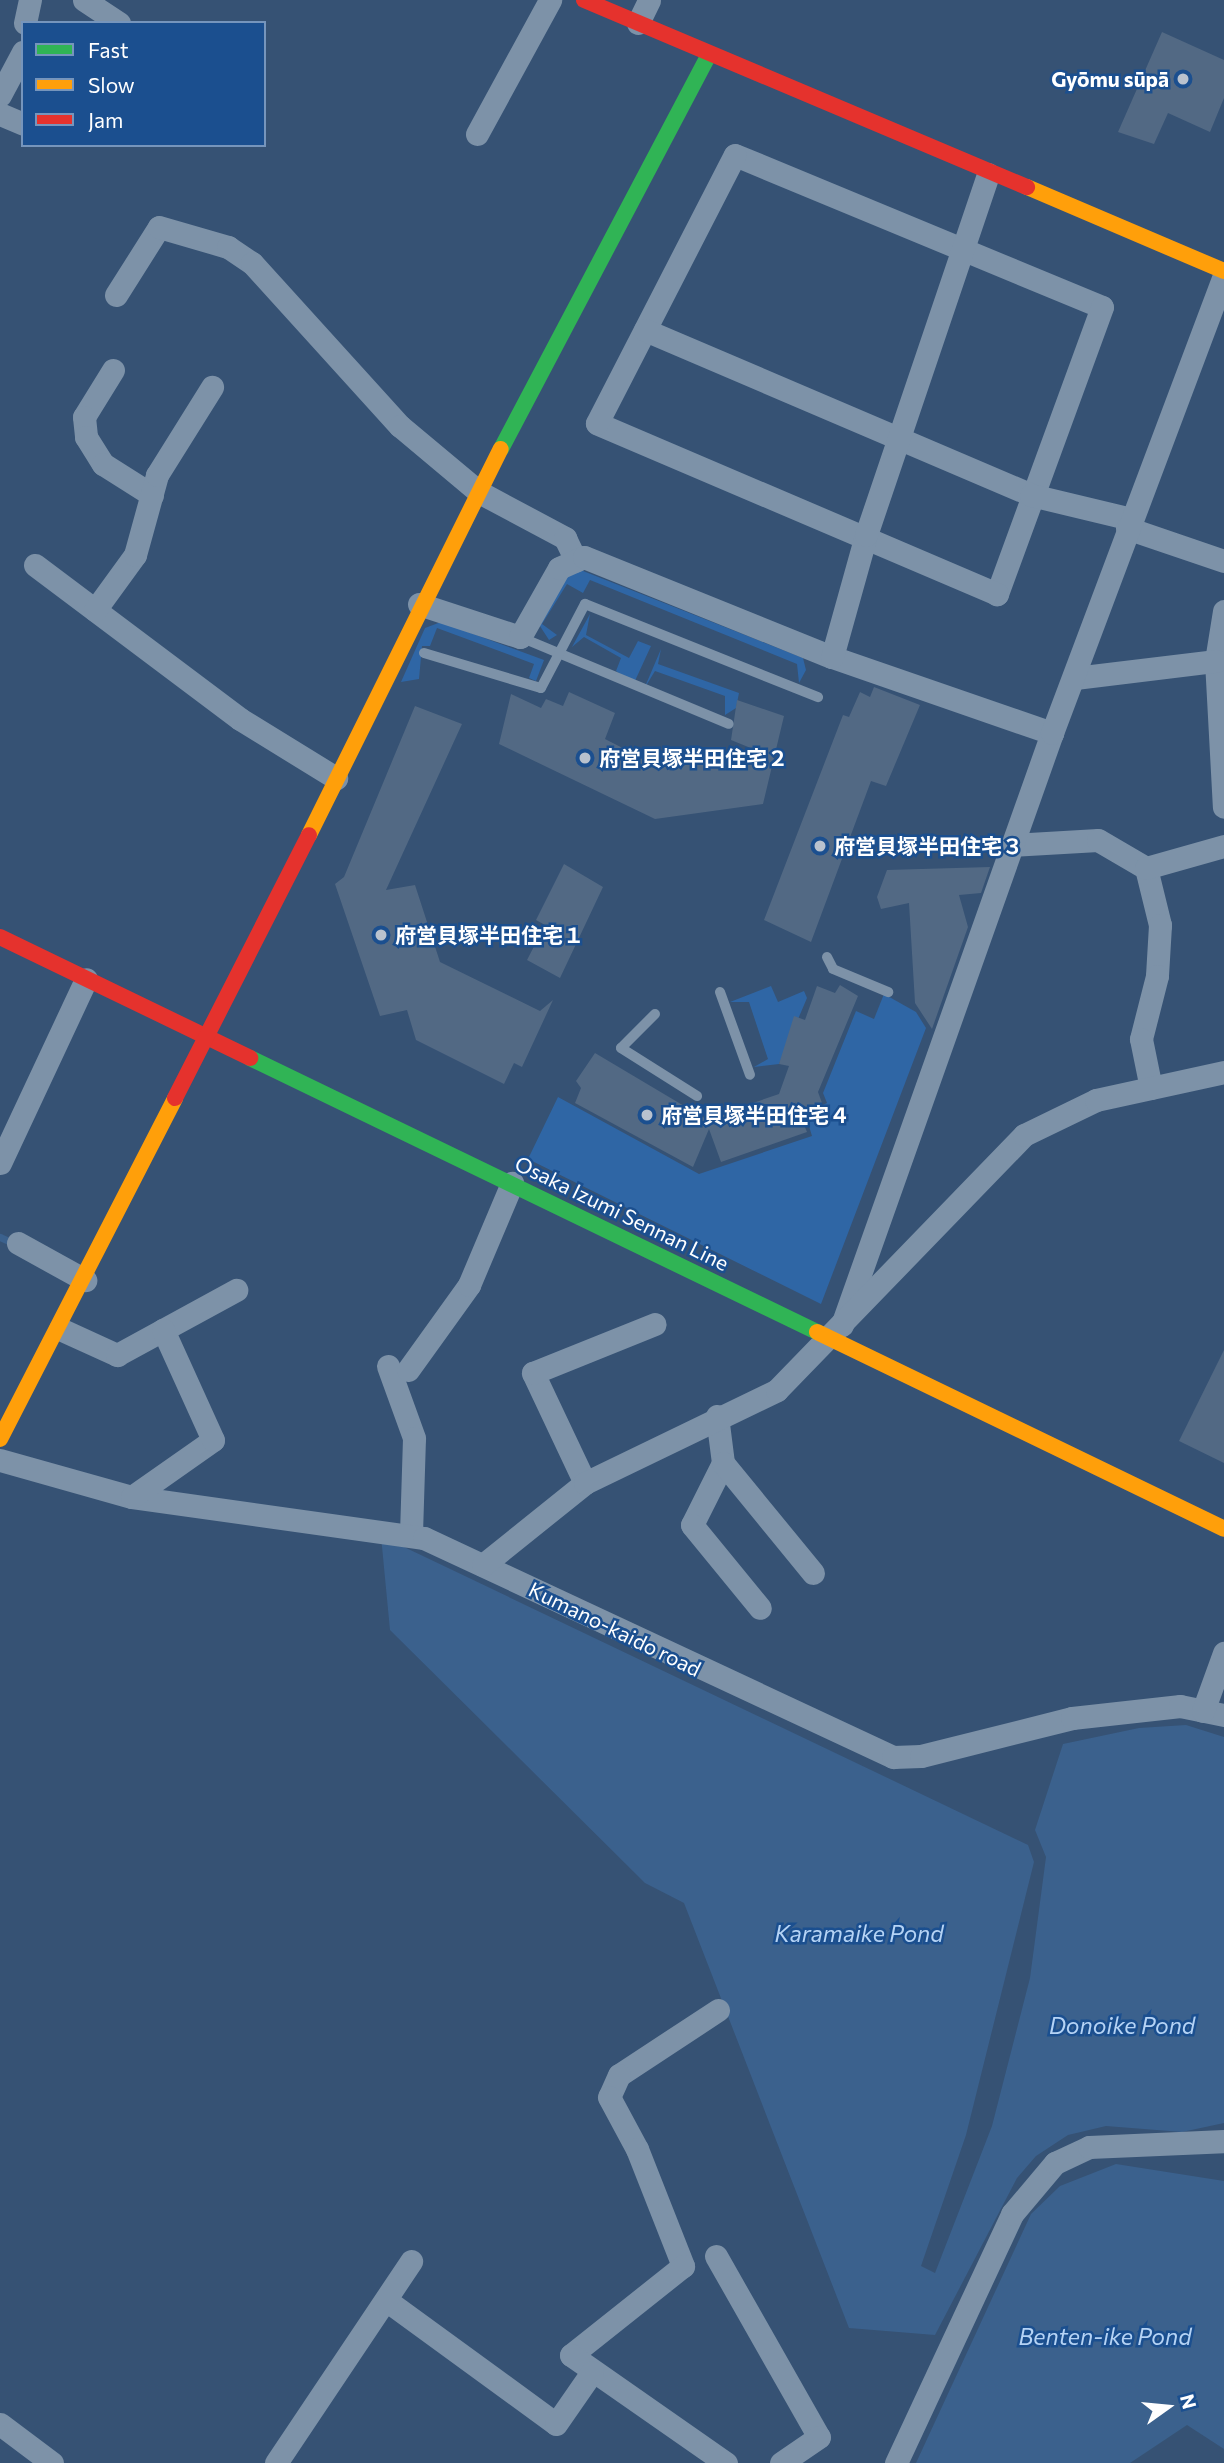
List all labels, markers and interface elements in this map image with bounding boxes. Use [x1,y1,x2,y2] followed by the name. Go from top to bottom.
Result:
[21,21,266,147] legend
[88,37,129,62] text: Fast
[1051,66,1169,92] place label: Gyōmu sūpā
[1175,71,1191,87] marker: Gyōmu sūpā
[88,72,135,97] text: Slow
[88,107,123,132] text: Jam
[599,745,788,771] place label: 府営貝塚半田住宅２
[577,750,593,766] marker: 府営貝塚半田住宅２
[834,833,1023,859] place label: 府営貝塚半田住宅３
[812,838,828,854] marker: 府営貝塚半田住宅３
[395,922,584,948] place label: 府営貝塚半田住宅１
[373,927,389,943] marker: 府営貝塚半田住宅１
[661,1102,850,1128] place label: 府営貝塚半田住宅４
[639,1107,655,1123] marker: 府営貝塚半田住宅４
[511,1150,733,1276] street label: Osaka Izumi Sennan Line
[525,1576,705,1682] street label: Kumano-kaido road
[774,1919,944,1947] water label: Karamaike Pond
[1049,2011,1195,2039] water label: Donoike Pond
[1018,2322,1192,2350] water label: Benten-ike Pond
[1133,2372,1203,2442] north arrow
[1176,2392,1202,2411] text: N

